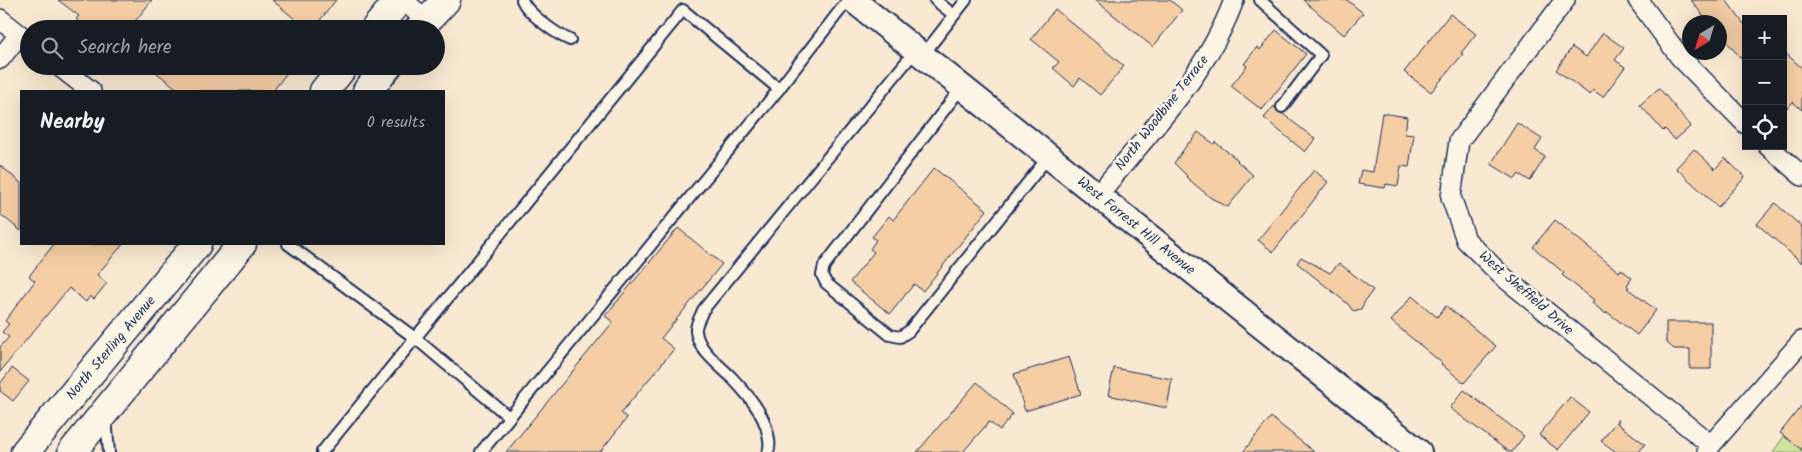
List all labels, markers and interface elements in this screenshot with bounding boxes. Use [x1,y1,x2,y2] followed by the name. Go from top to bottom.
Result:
[1682,15,1727,60] north arrow
[1742,15,1787,150] map controls
[1742,15,1787,60] button: +
[20,20,445,75] search box
[78,33,172,63] text: Search here
[38,34,66,62] icon: search
[1110,50,1215,176] street label: North Woodbine Terrace
[1742,60,1787,105] button: −
[1742,105,1787,150] button: locate
[40,106,105,139] text: Nearby
[367,110,425,135] text: 0 results
[1072,171,1201,281] street label: West Forrest Hill Avenue
[1474,245,1579,341] street label: West Sheffield Drive
[61,290,162,405] street label: North Sterling Avenue

